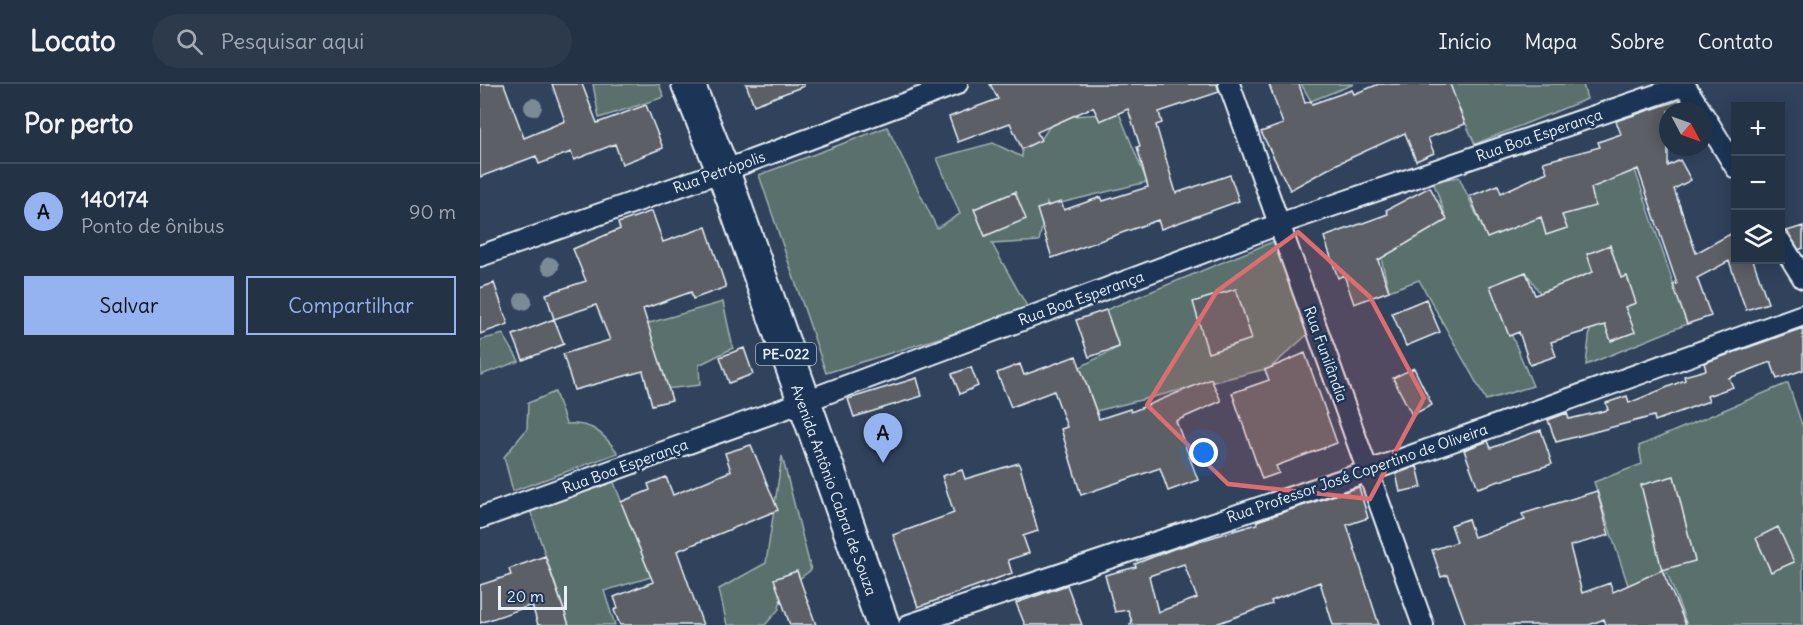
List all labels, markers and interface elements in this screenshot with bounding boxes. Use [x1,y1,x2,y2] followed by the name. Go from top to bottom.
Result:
[152,14,572,68] search box
[30,23,116,59] text: Locato
[173,25,206,58] icon: search
[221,27,364,55] text: Pesquisar aqui
[1438,28,1492,55] text: Início
[1525,28,1577,55] text: Mapa
[1610,28,1665,55] text: Sobre
[1698,28,1773,55] text: Contato
[1659,102,1713,156] north arrow
[1731,102,1785,264] map controls
[1731,102,1785,156] button: +
[1473,104,1605,166] street label: Rua Boa Esperança
[24,107,133,140] text: Por perto
[670,146,768,197] street label: Rua Petrópolis
[1731,156,1785,210] button: −
[81,185,149,213] text: 140174
[37,199,50,224] text: A
[409,199,456,224] text: 90 m
[1731,210,1785,264] button: layers
[81,213,224,238] text: Ponto de ônibus
[1016,266,1147,330] street label: Rua Boa Esperança
[24,276,234,335] button: Salvar
[246,276,456,335] button: Compartilhar
[1300,304,1352,405] street label: Rua Funilândia
[756,343,816,365] road number: PE-022
[787,382,881,599] street label: Avenida Antônio Cabral de Souza
[864,414,902,463] pin: A
[1224,419,1490,527] street label: Rua Professor José Copertino de Oliveira
[560,434,691,498] street label: Rua Boa Esperança
[1189,438,1218,467] your location
[498,583,567,610] scale bar
[507,586,544,606] text: 20 m

